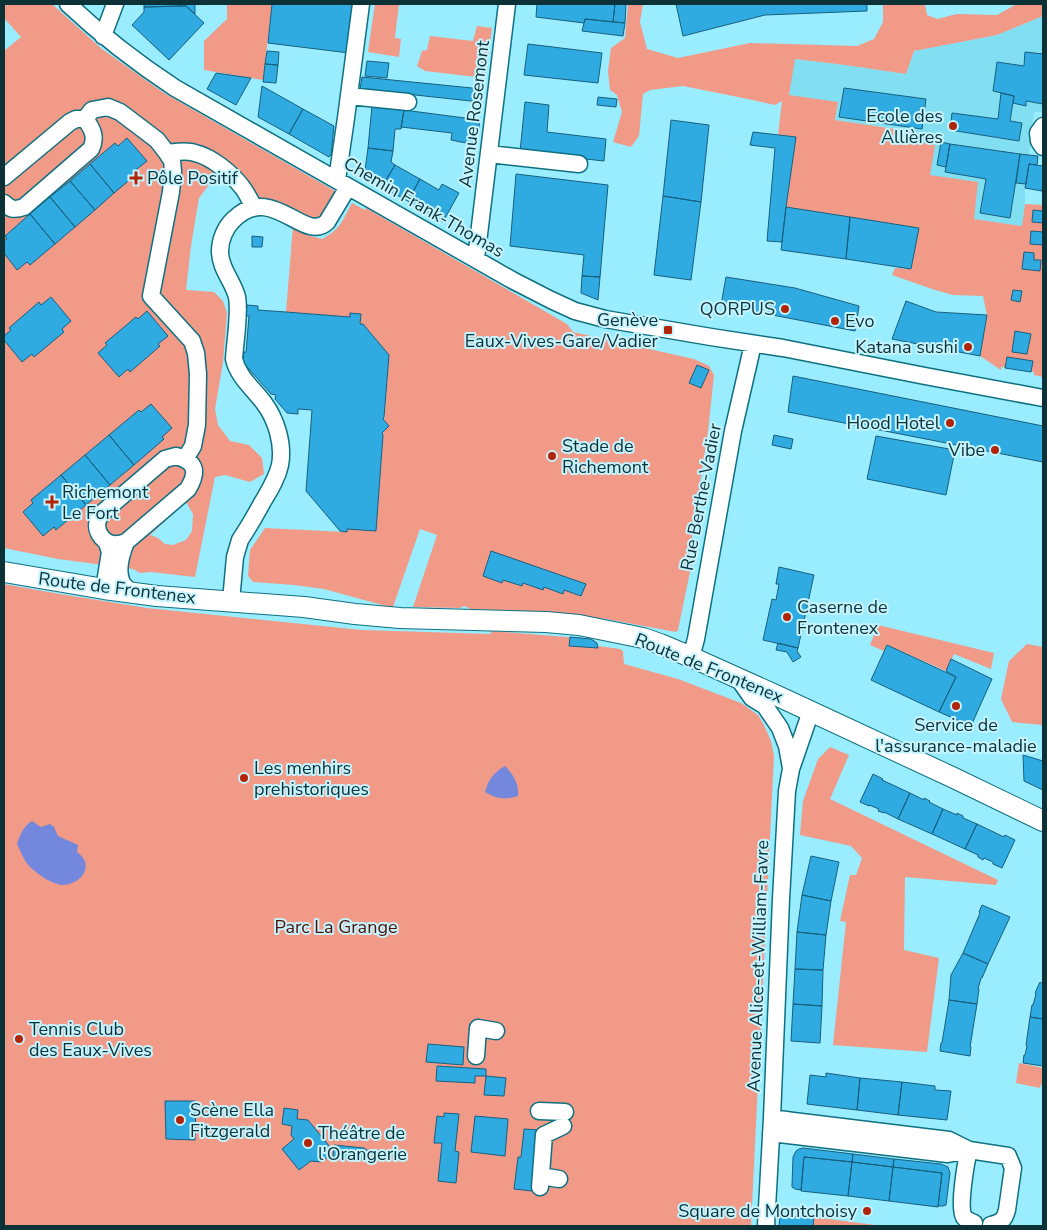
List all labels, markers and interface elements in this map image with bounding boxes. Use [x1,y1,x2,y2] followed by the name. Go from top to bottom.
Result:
[453,38,495,189] street label: Avenue Rosemont
[866,104,943,149] place label: Ecole des Allières
[947,120,959,132] marker: Ecole des Allières
[339,151,509,263] street label: Chemin Frank-Thomas
[147,166,239,190] place label: Pôle Positif
[129,171,143,185] marker: Pôle Positif
[700,297,775,321] place label: QORPUS
[779,303,791,315] marker: QORPUS
[465,308,659,353] place label: Genève Eaux-Vives-Gare/Vadier
[845,309,874,333] place label: Evo
[829,315,841,327] marker: Evo
[662,324,674,336] marker: Genève Eaux-Vives-Gare/Vadier
[855,335,958,359] place label: Katana sushi
[962,341,974,353] marker: Katana sushi
[846,411,941,435] place label: Hood Hotel
[944,417,956,429] marker: Hood Hotel
[675,421,727,573] street label: Rue Berthe-Vadier
[562,434,649,479] place label: Stade de Richemont
[947,438,985,462] place label: Vibe
[989,444,1001,456] marker: Vibe
[546,450,558,462] marker: Stade de Richemont
[62,480,149,525] place label: Richemont Le Fort
[46,496,58,508] marker: Richemont Le Fort
[37,566,198,610] street label: Route de Frontenex
[797,595,888,640] place label: Caserne de Frontenex
[781,611,793,623] marker: Caserne de Frontenex
[631,627,787,709] street label: Route de Frontenex
[950,700,962,712] marker: Service de l'assurance-maladie
[875,713,1037,758] place label: Service de l'assurance-maladie
[254,756,369,801] place label: Les menhirs prehistoriques
[238,772,250,784] marker: Les menhirs prehistoriques
[742,839,774,1093] street label: Avenue Alice-et-William-Favre
[274,915,398,939] park label: Parc La Grange
[29,1017,152,1062] place label: Tennis Club des Eaux-Vives
[13,1033,25,1045] marker: Tennis Club des Eaux-Vives
[190,1098,274,1143] place label: Scène Ella Fitzgerald
[174,1114,186,1126] marker: Scène Ella Fitzgerald
[318,1121,407,1166] place label: Théâtre de l'Orangerie
[302,1137,314,1149] marker: Théâtre de l'Orangerie
[678,1199,858,1223] place label: Square de Montchoisy
[861,1205,873,1217] marker: Square de Montchoisy

